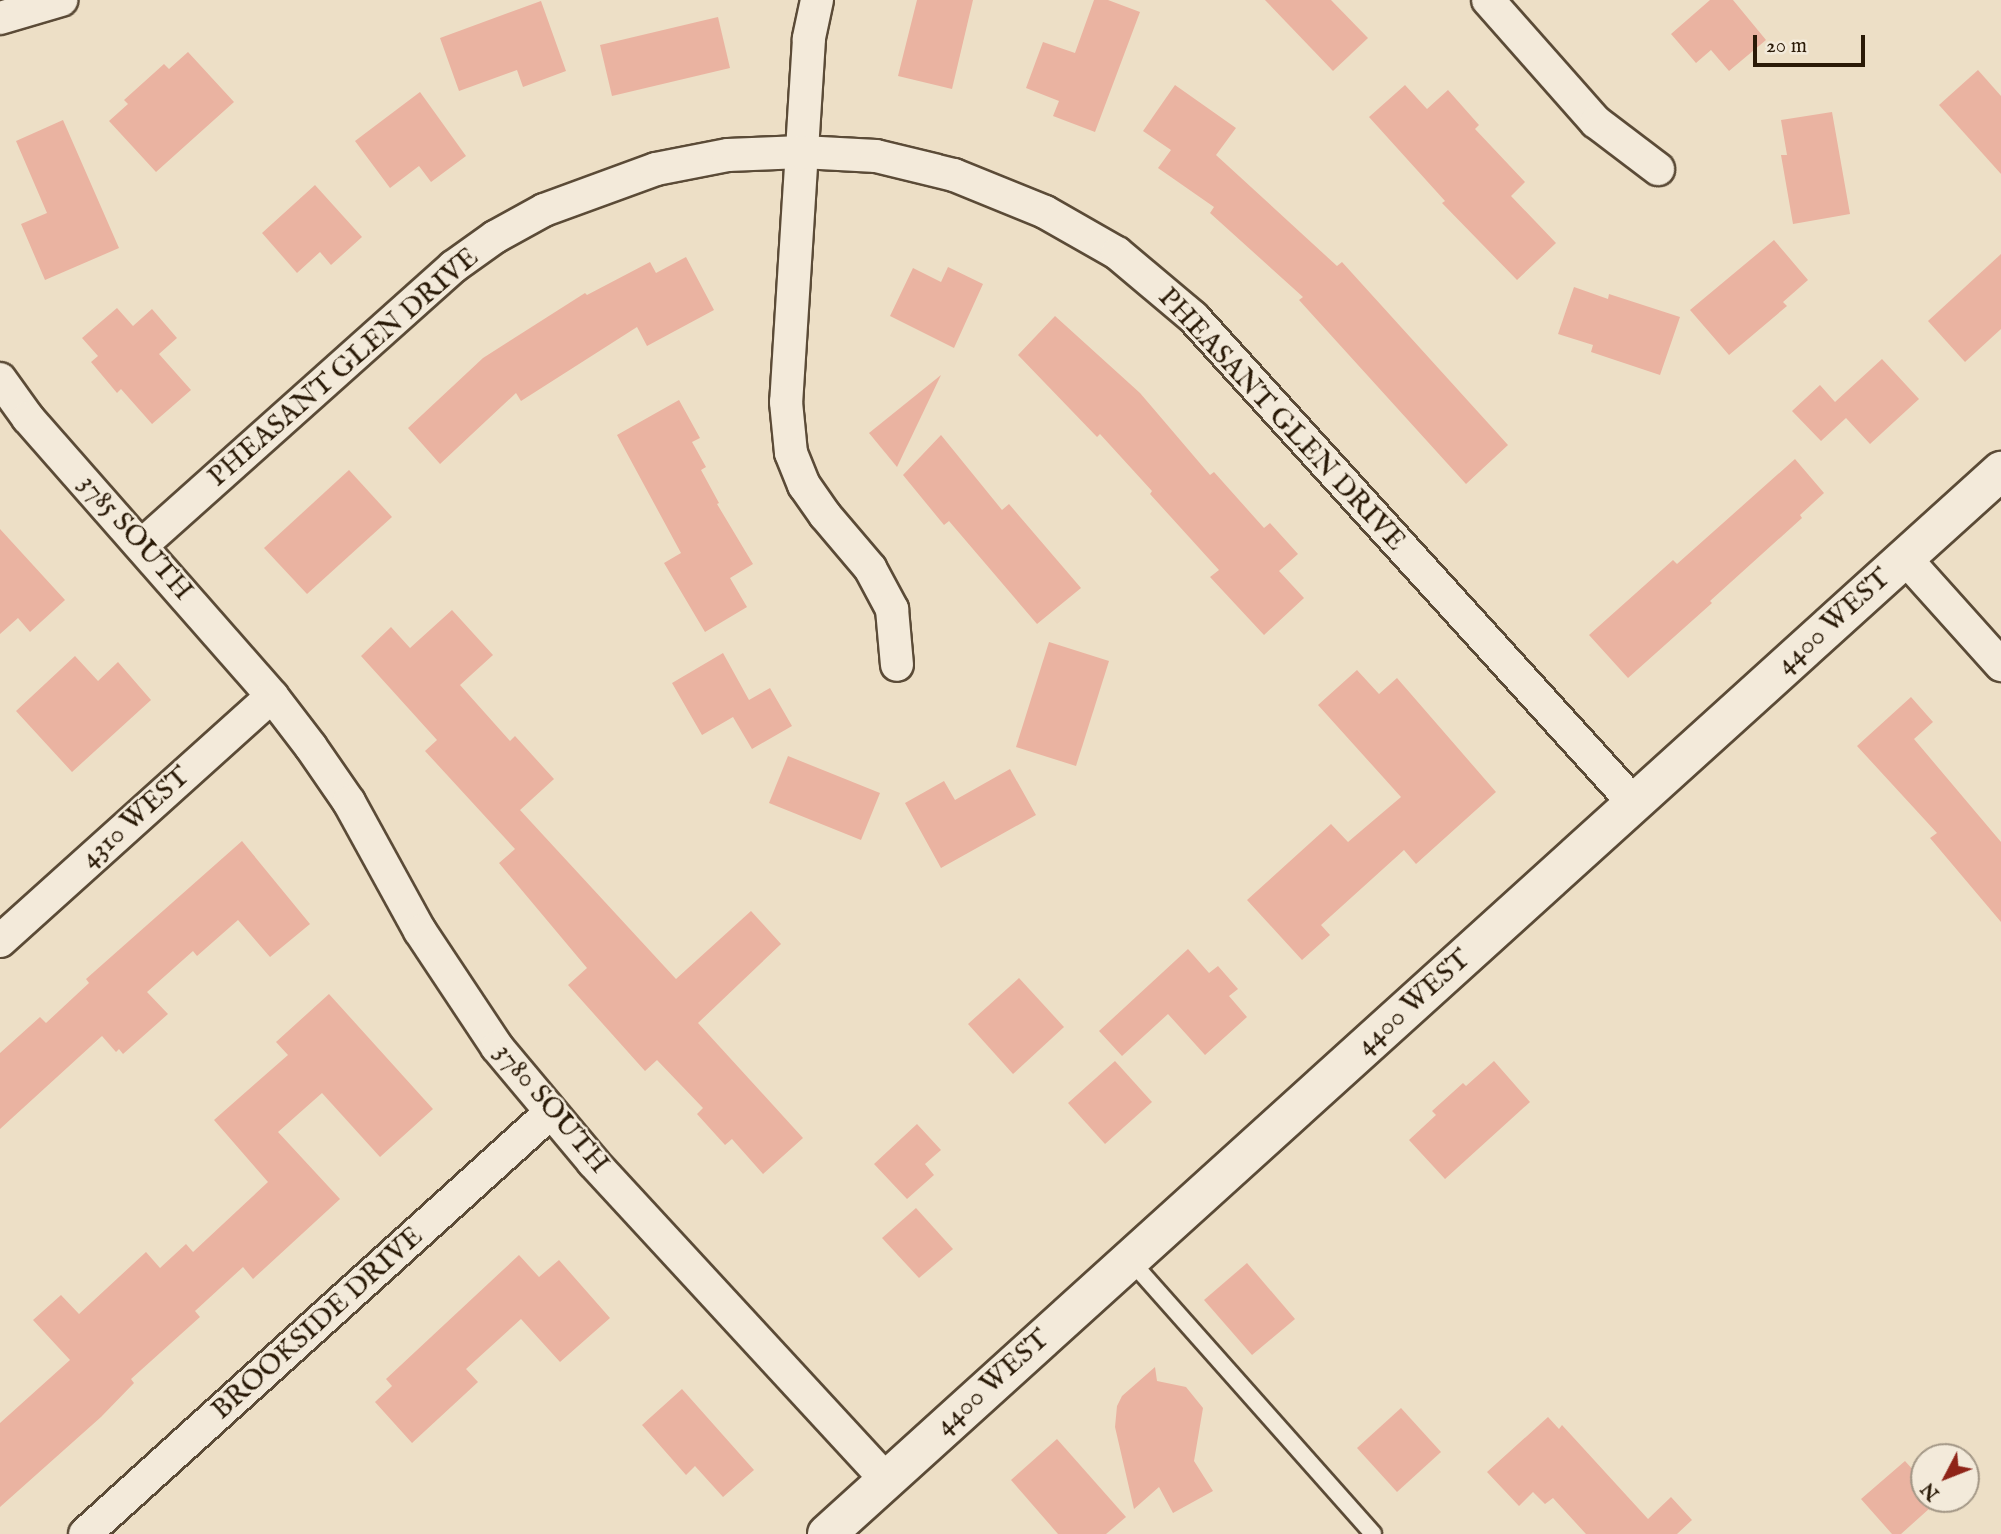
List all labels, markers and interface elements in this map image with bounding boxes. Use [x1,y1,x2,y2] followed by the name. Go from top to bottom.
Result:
[1756,21,1868,65] scale bar
[1766,33,1807,60] text: 20 m
[202,241,486,495] street label: PHEASANT GLEN DRIVE
[1150,281,1412,559] street label: PHEASANT GLEN DRIVE
[71,468,199,608] street label: 3785 SOUTH
[1770,562,1898,682] street label: 4400 WEST
[75,760,197,876] street label: 4310 WEST
[1350,943,1478,1063] street label: 4400 WEST
[487,1037,615,1181] street label: 3780 SOUTH
[206,1220,430,1428] street label: BROOKSIDE DRIVE
[929,1323,1057,1443] street label: 4400 WEST
[1910,1443,1980,1513] north arrow
[1916,1477,1945,1505] text: N

